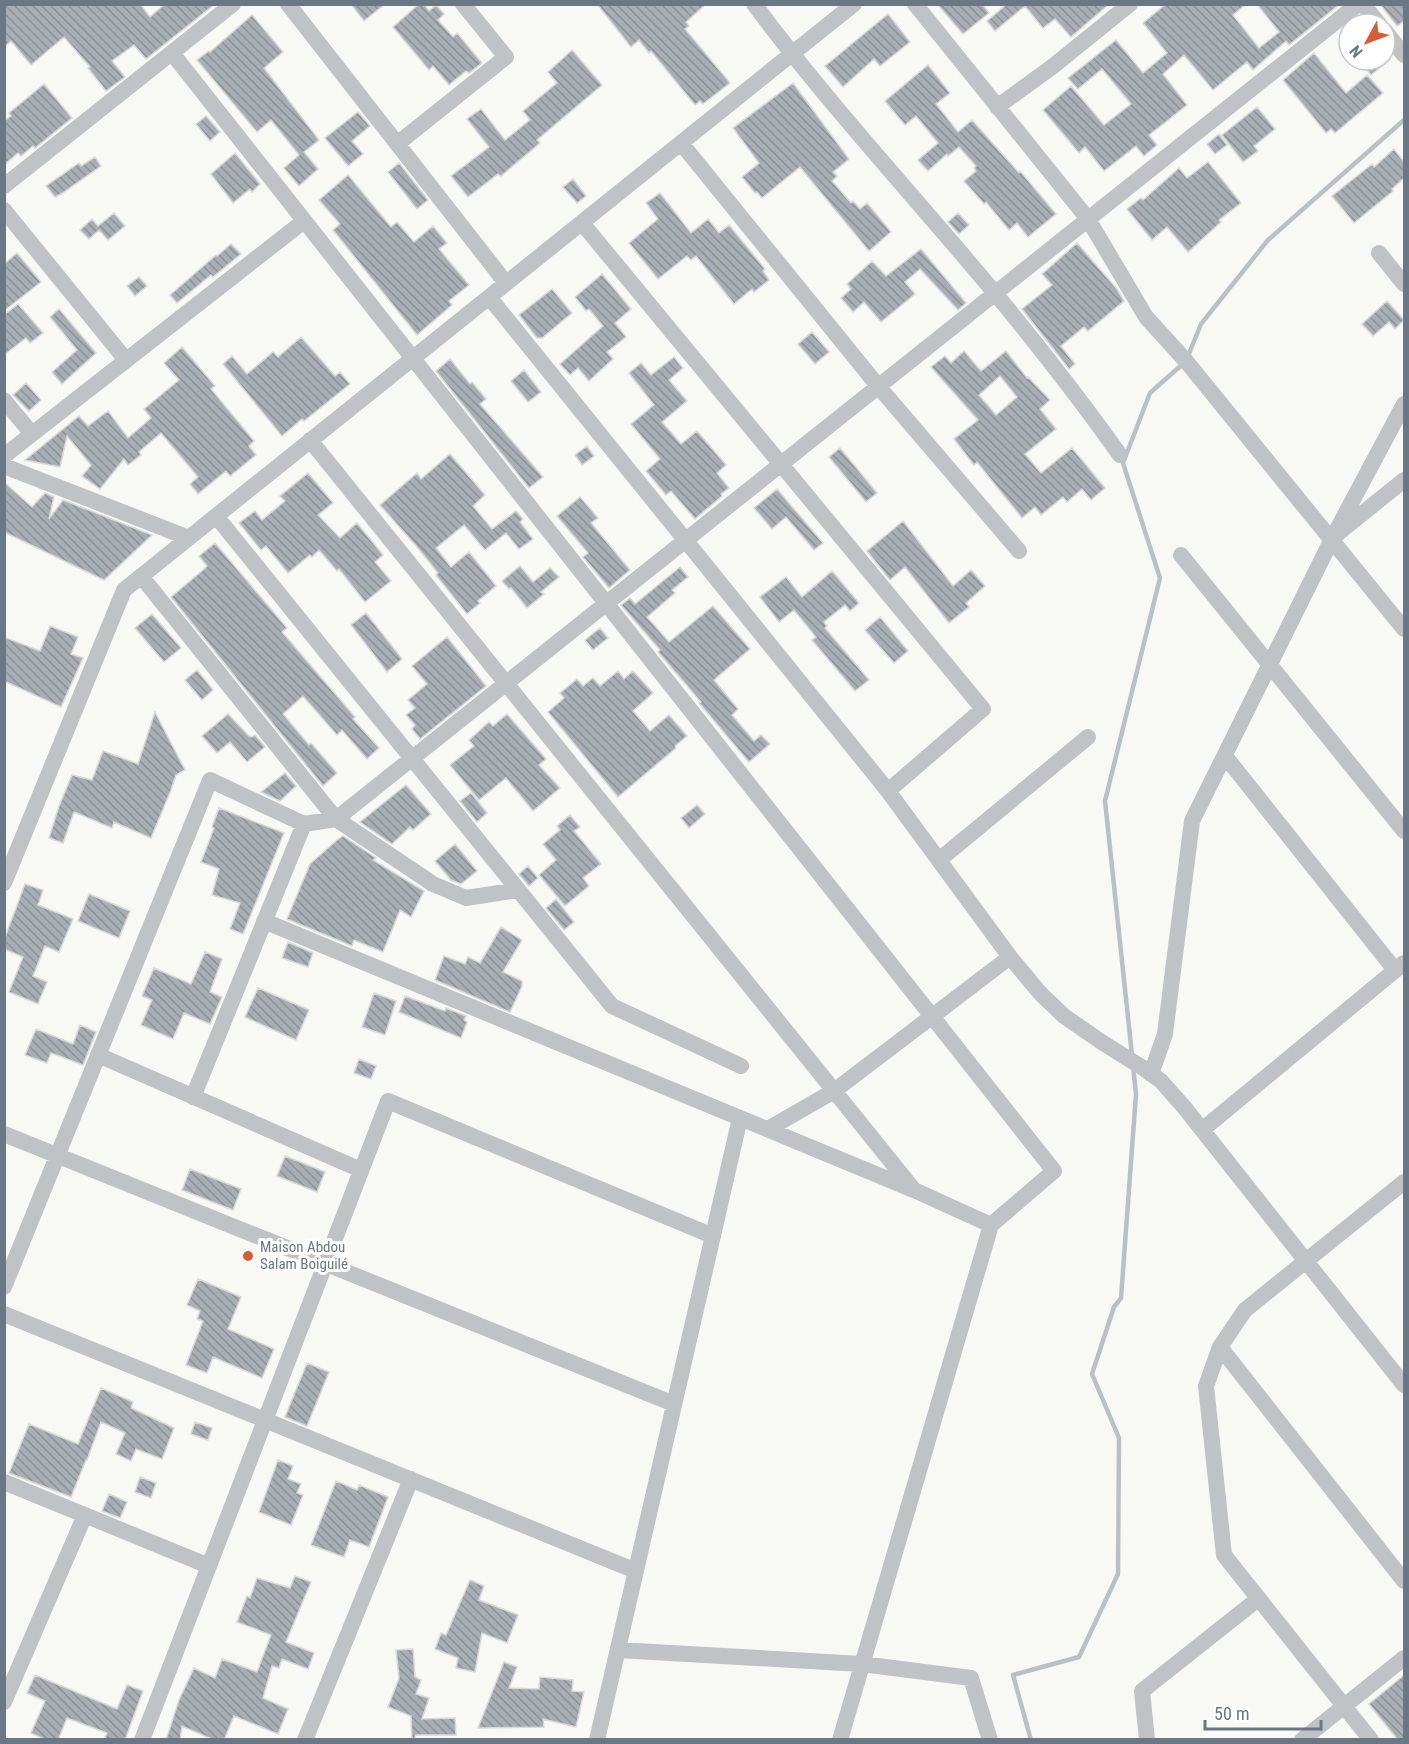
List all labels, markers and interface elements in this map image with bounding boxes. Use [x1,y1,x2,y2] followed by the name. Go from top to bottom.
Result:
[1337,12,1397,72] north arrow
[1346,42,1366,61] text: N
[260,1238,348,1273] place label: Maison Abdou Salam Boiguilé
[241,1249,255,1263] marker: Maison Abdou Salam Boiguilé
[1205,1693,1320,1731] scale bar
[1214,1703,1249,1724] text: 50 m

